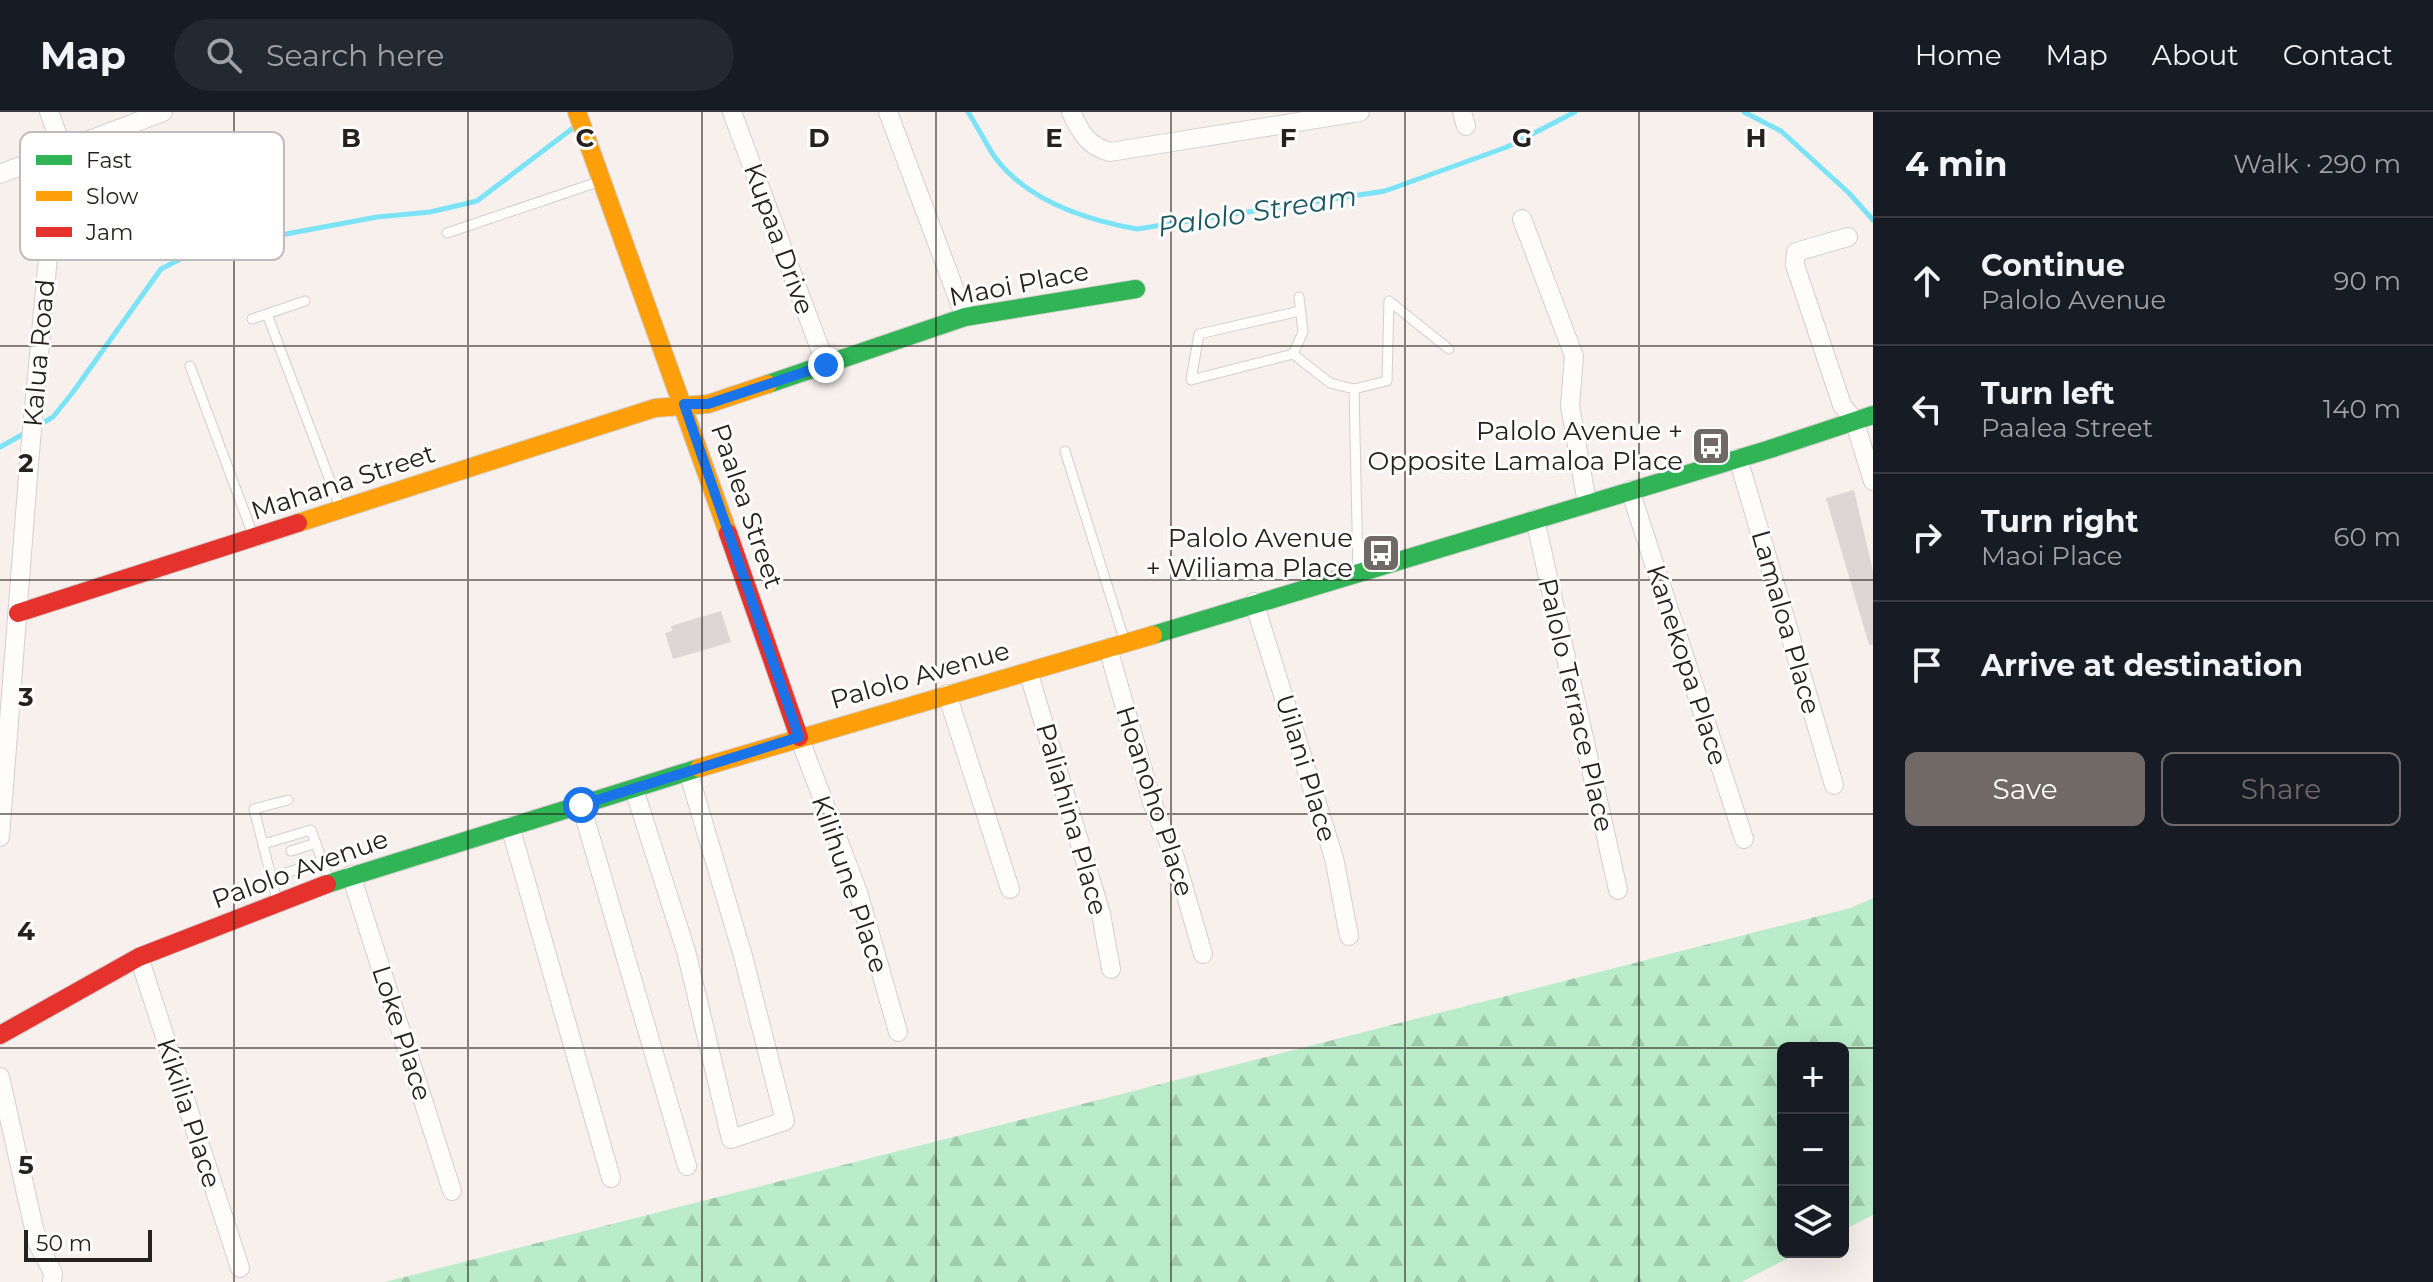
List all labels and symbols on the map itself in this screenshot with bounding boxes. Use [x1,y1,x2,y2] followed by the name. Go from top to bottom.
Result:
[341,122,361,154] text: B
[576,122,595,154] text: C
[808,122,830,154] text: D
[1045,122,1063,154] text: E
[1280,122,1296,154] text: F
[1512,122,1532,154] text: G
[1745,122,1767,154] text: H
[20,132,284,260] legend
[86,147,132,174] text: Fast
[737,159,821,319] street label: Kupaa Drive
[1155,178,1359,244] water label: Palolo Stream
[86,183,139,210] text: Slow
[85,219,133,246] text: Jam
[947,255,1091,313] street label: Maoi Place
[17,278,61,428] street label: Kalua Road
[808,347,844,383] route end
[1368,415,1683,477] place label: Palolo Avenue + Opposite Lamaloa Place
[704,419,790,593] street label: Paalea Street
[1690,425,1732,467] bus stop icon: Palolo Avenue + Opposite Lamaloa Place
[247,437,439,527] street label: Mahana Street
[18,447,34,479] text: 2
[1146,522,1353,584] place label: Palolo Avenue + Wiliama Place
[1744,526,1828,718] street label: Lamaloa Place
[1360,532,1402,574] bus stop icon: Palolo Avenue + Wiliama Place
[1640,561,1734,769] street label: Kanekopa Place
[1531,575,1621,835] street label: Palolo Terrace Place
[827,634,1013,716] street label: Palolo Avenue
[17,681,34,713] text: 3
[1268,690,1344,846] street label: Uilani Place
[1109,702,1201,900] street label: Hoanoho Place
[1029,719,1115,919] street label: Paliahina Place
[563,787,599,823] route start
[805,791,895,977] street label: Kilihune Place
[208,822,392,916] street label: Palolo Avenue
[17,915,35,947] text: 4
[365,961,439,1105] street label: Loke Place
[150,1034,228,1192] street label: Kikilia Place
[18,1149,34,1181] text: 5
[24,1226,152,1262] scale bar

